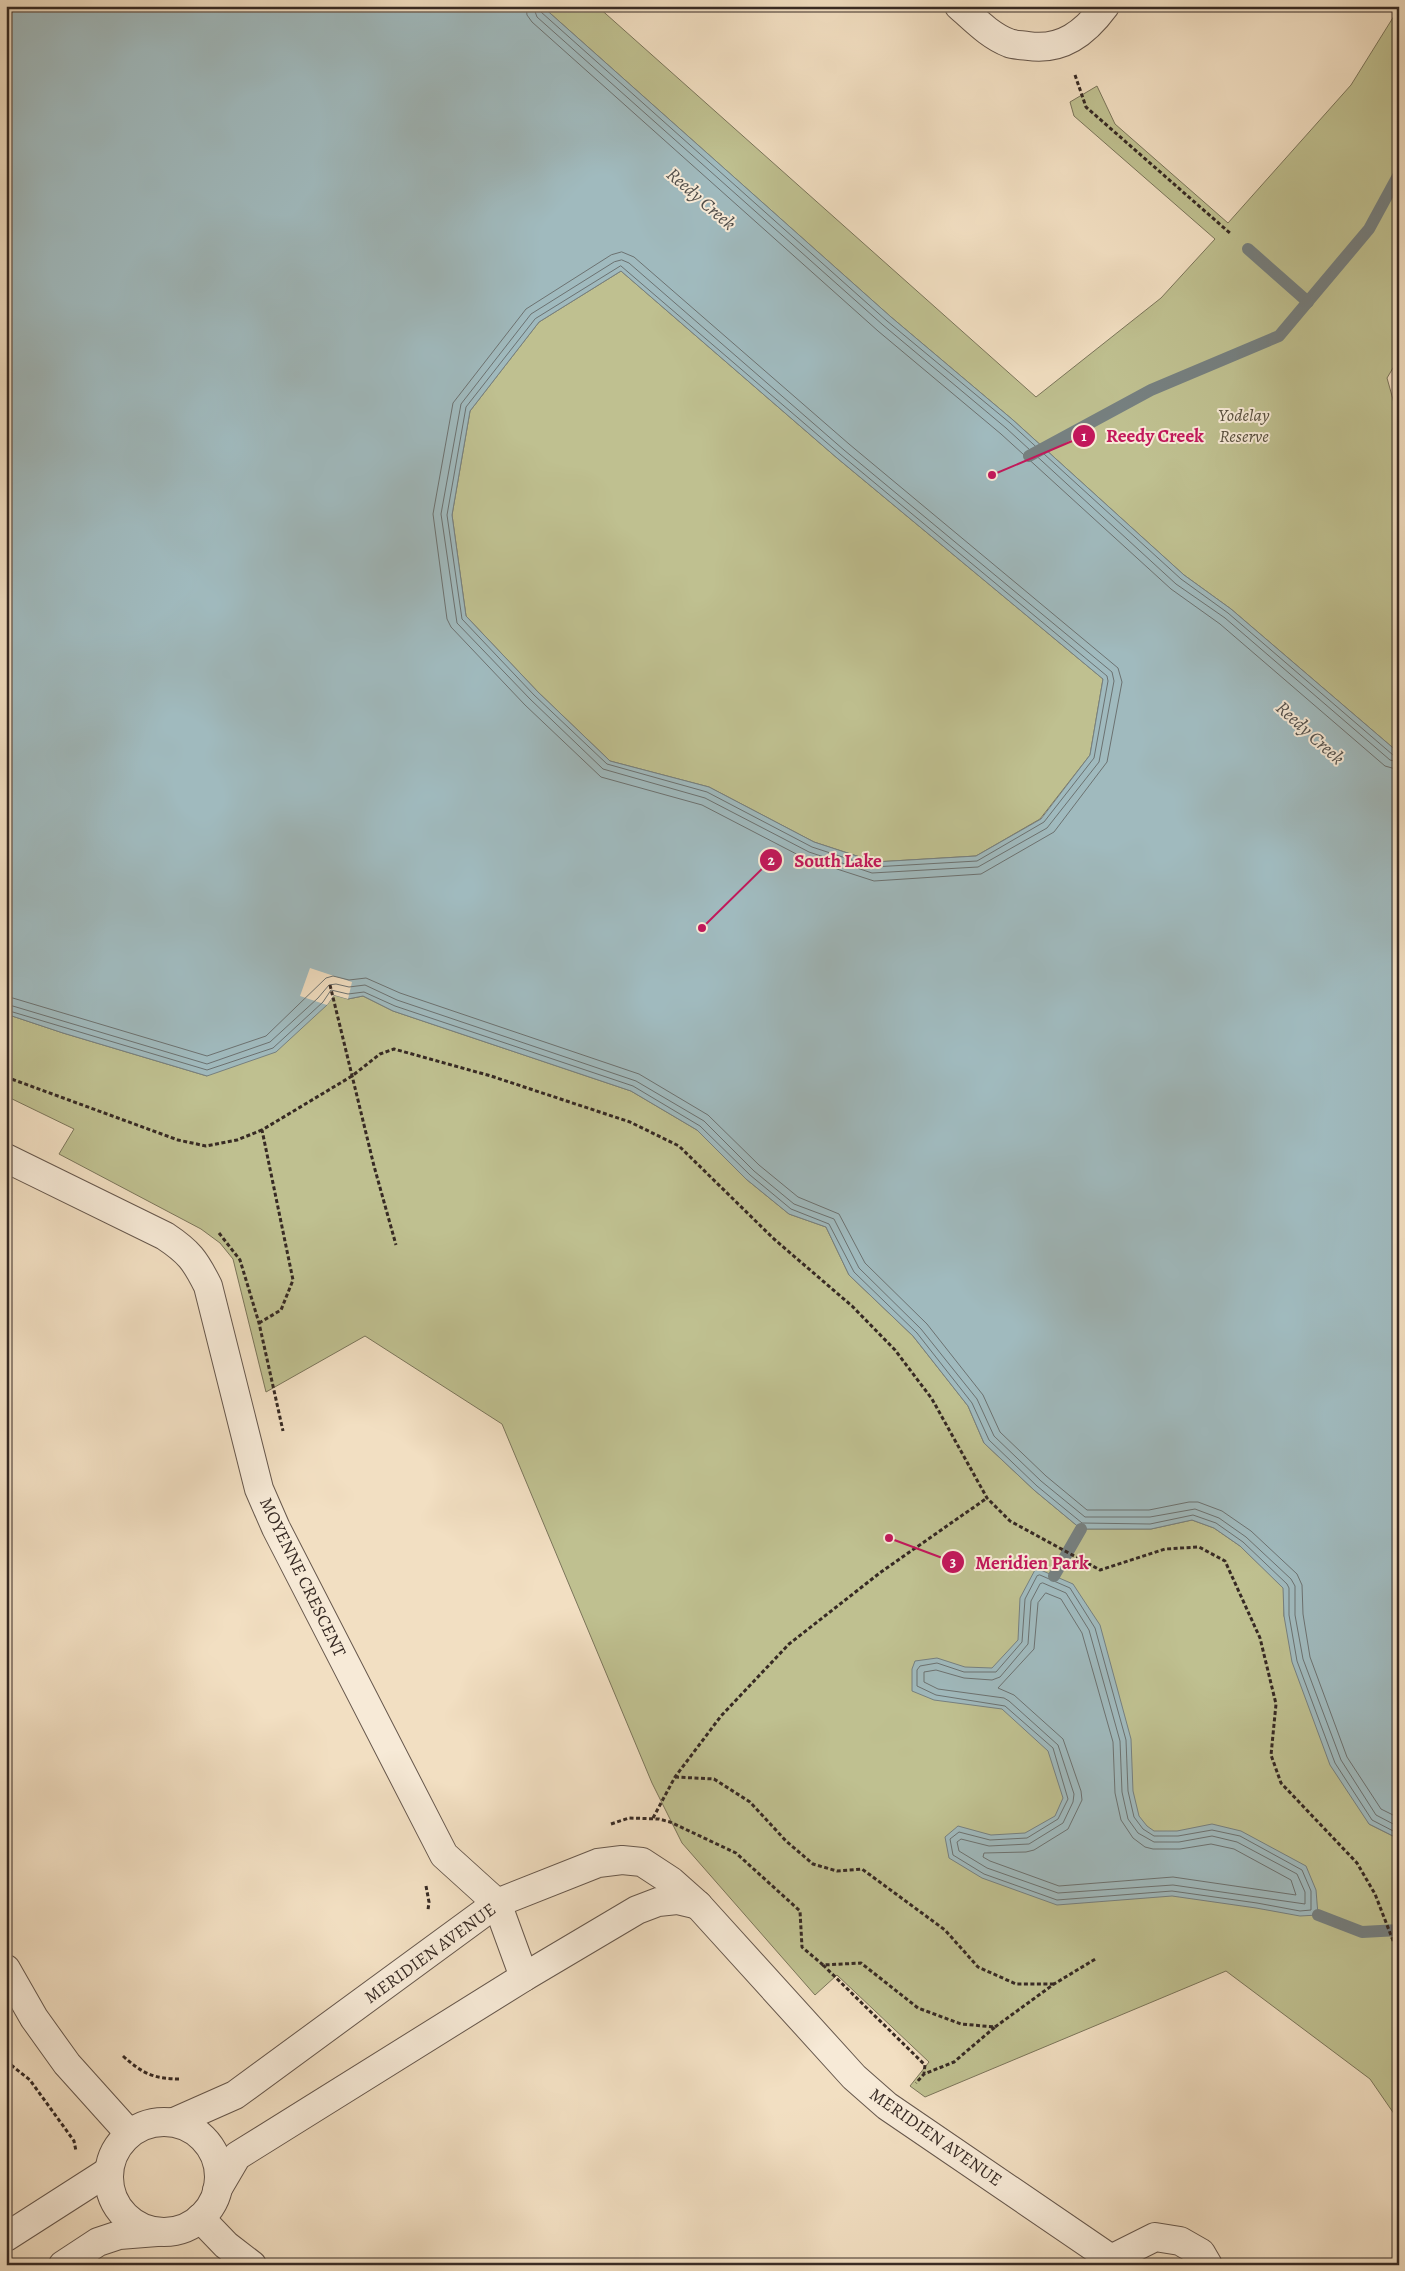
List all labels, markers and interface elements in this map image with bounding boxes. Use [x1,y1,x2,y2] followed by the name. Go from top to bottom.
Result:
[661,162,741,236] water label: Reedy Creek
[1218,403,1270,448] park label: Yodelay Reserve
[1072,419,1214,453] callout: Reedy Creek
[1106,423,1204,449] text: Reedy Creek
[1081,426,1087,446] text: 1
[1270,695,1350,771] water label: Reedy Creek
[759,843,891,877] callout: South Lake
[794,848,882,874] text: South Lake
[767,850,775,870] text: 2
[254,1493,352,1661] street label: MOYENNE CRESCENT
[941,1545,1099,1579] callout: Meridien Park
[975,1550,1089,1576] text: Meridien Park
[950,1552,956,1572] text: 3
[359,1897,501,2009] street label: MERIDIEN AVENUE
[865,2082,1007,2192] street label: MERIDIEN AVENUE

